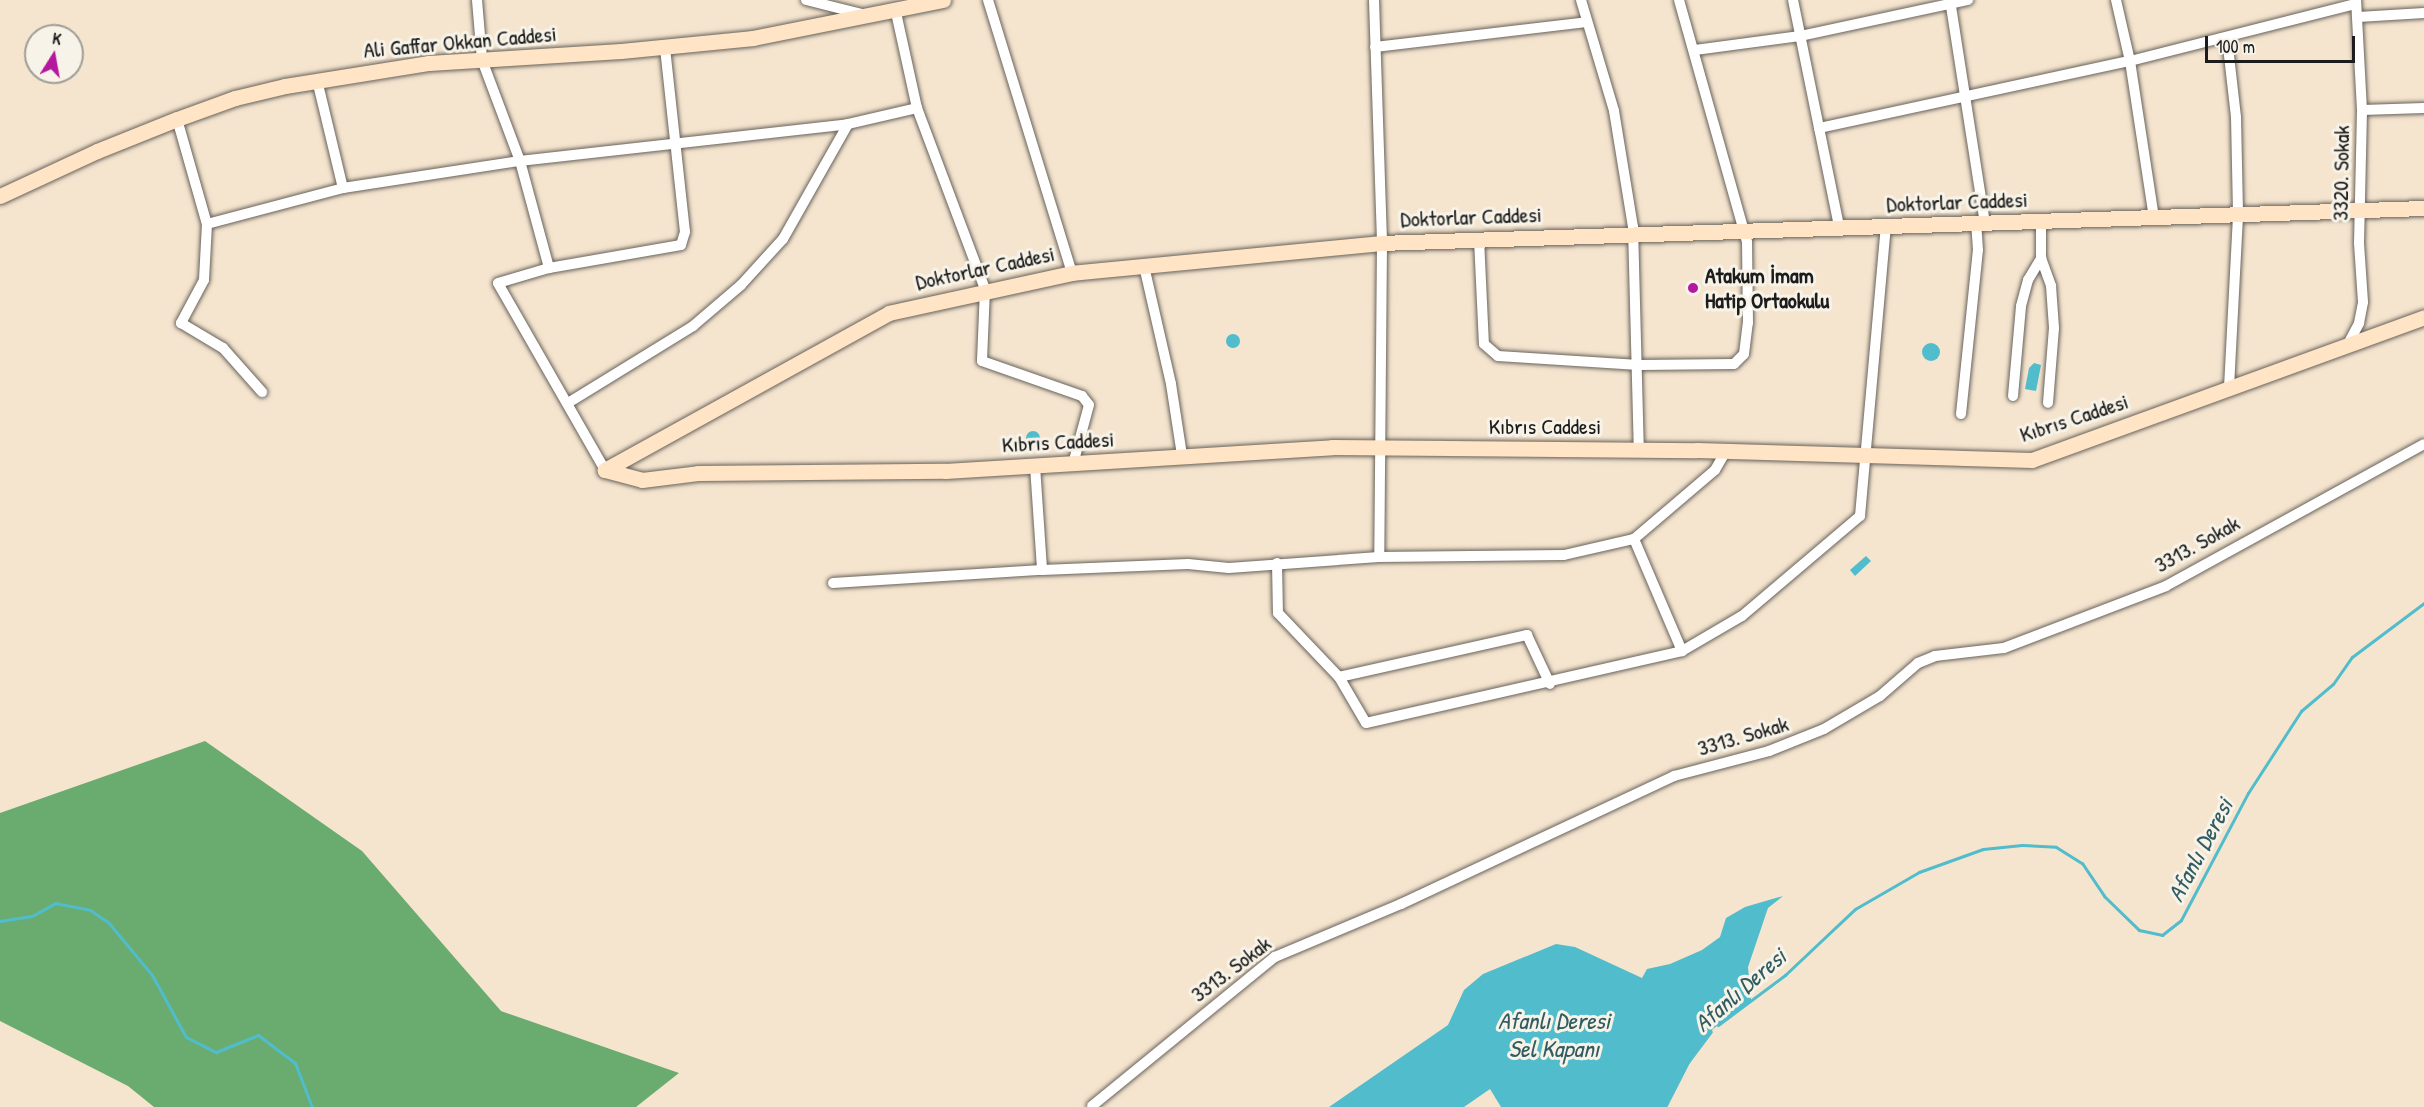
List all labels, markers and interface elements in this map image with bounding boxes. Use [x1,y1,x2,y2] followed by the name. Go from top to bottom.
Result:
[362,20,558,64] street label: Ali Gaffar Okkan Caddesi
[24,24,84,84] north arrow
[2208,24,2358,62] scale bar
[51,27,63,50] text: K
[2216,34,2255,59] text: 100 m
[2327,125,2355,221] street label: 3320. Sokak
[1886,186,2028,218] street label: Doktorlar Caddesi
[1400,201,1542,233] street label: Doktorlar Caddesi
[913,240,1057,296] street label: Doktorlar Caddesi
[1705,262,1829,314] place label: Atakum İmam Hatip Ortaokulu
[1686,281,1700,295] marker: Atakum İmam Hatip Ortaokulu
[2016,388,2132,448] street label: Kıbrıs Caddesi
[1489,414,1601,440] street label: Kıbrıs Caddesi
[1001,426,1115,458] street label: Kıbrıs Caddesi
[2150,510,2244,578] street label: 3313. Sokak
[1695,710,1791,762] street label: 3313. Sokak
[2161,794,2239,906] water label: Afanlı Deresi
[1186,930,1276,1008] street label: 3313. Sokak
[1688,942,1792,1038] water label: Afanlı Deresi
[1498,1007,1610,1063] water label: Afanlı Deresi Sel Kapanı

